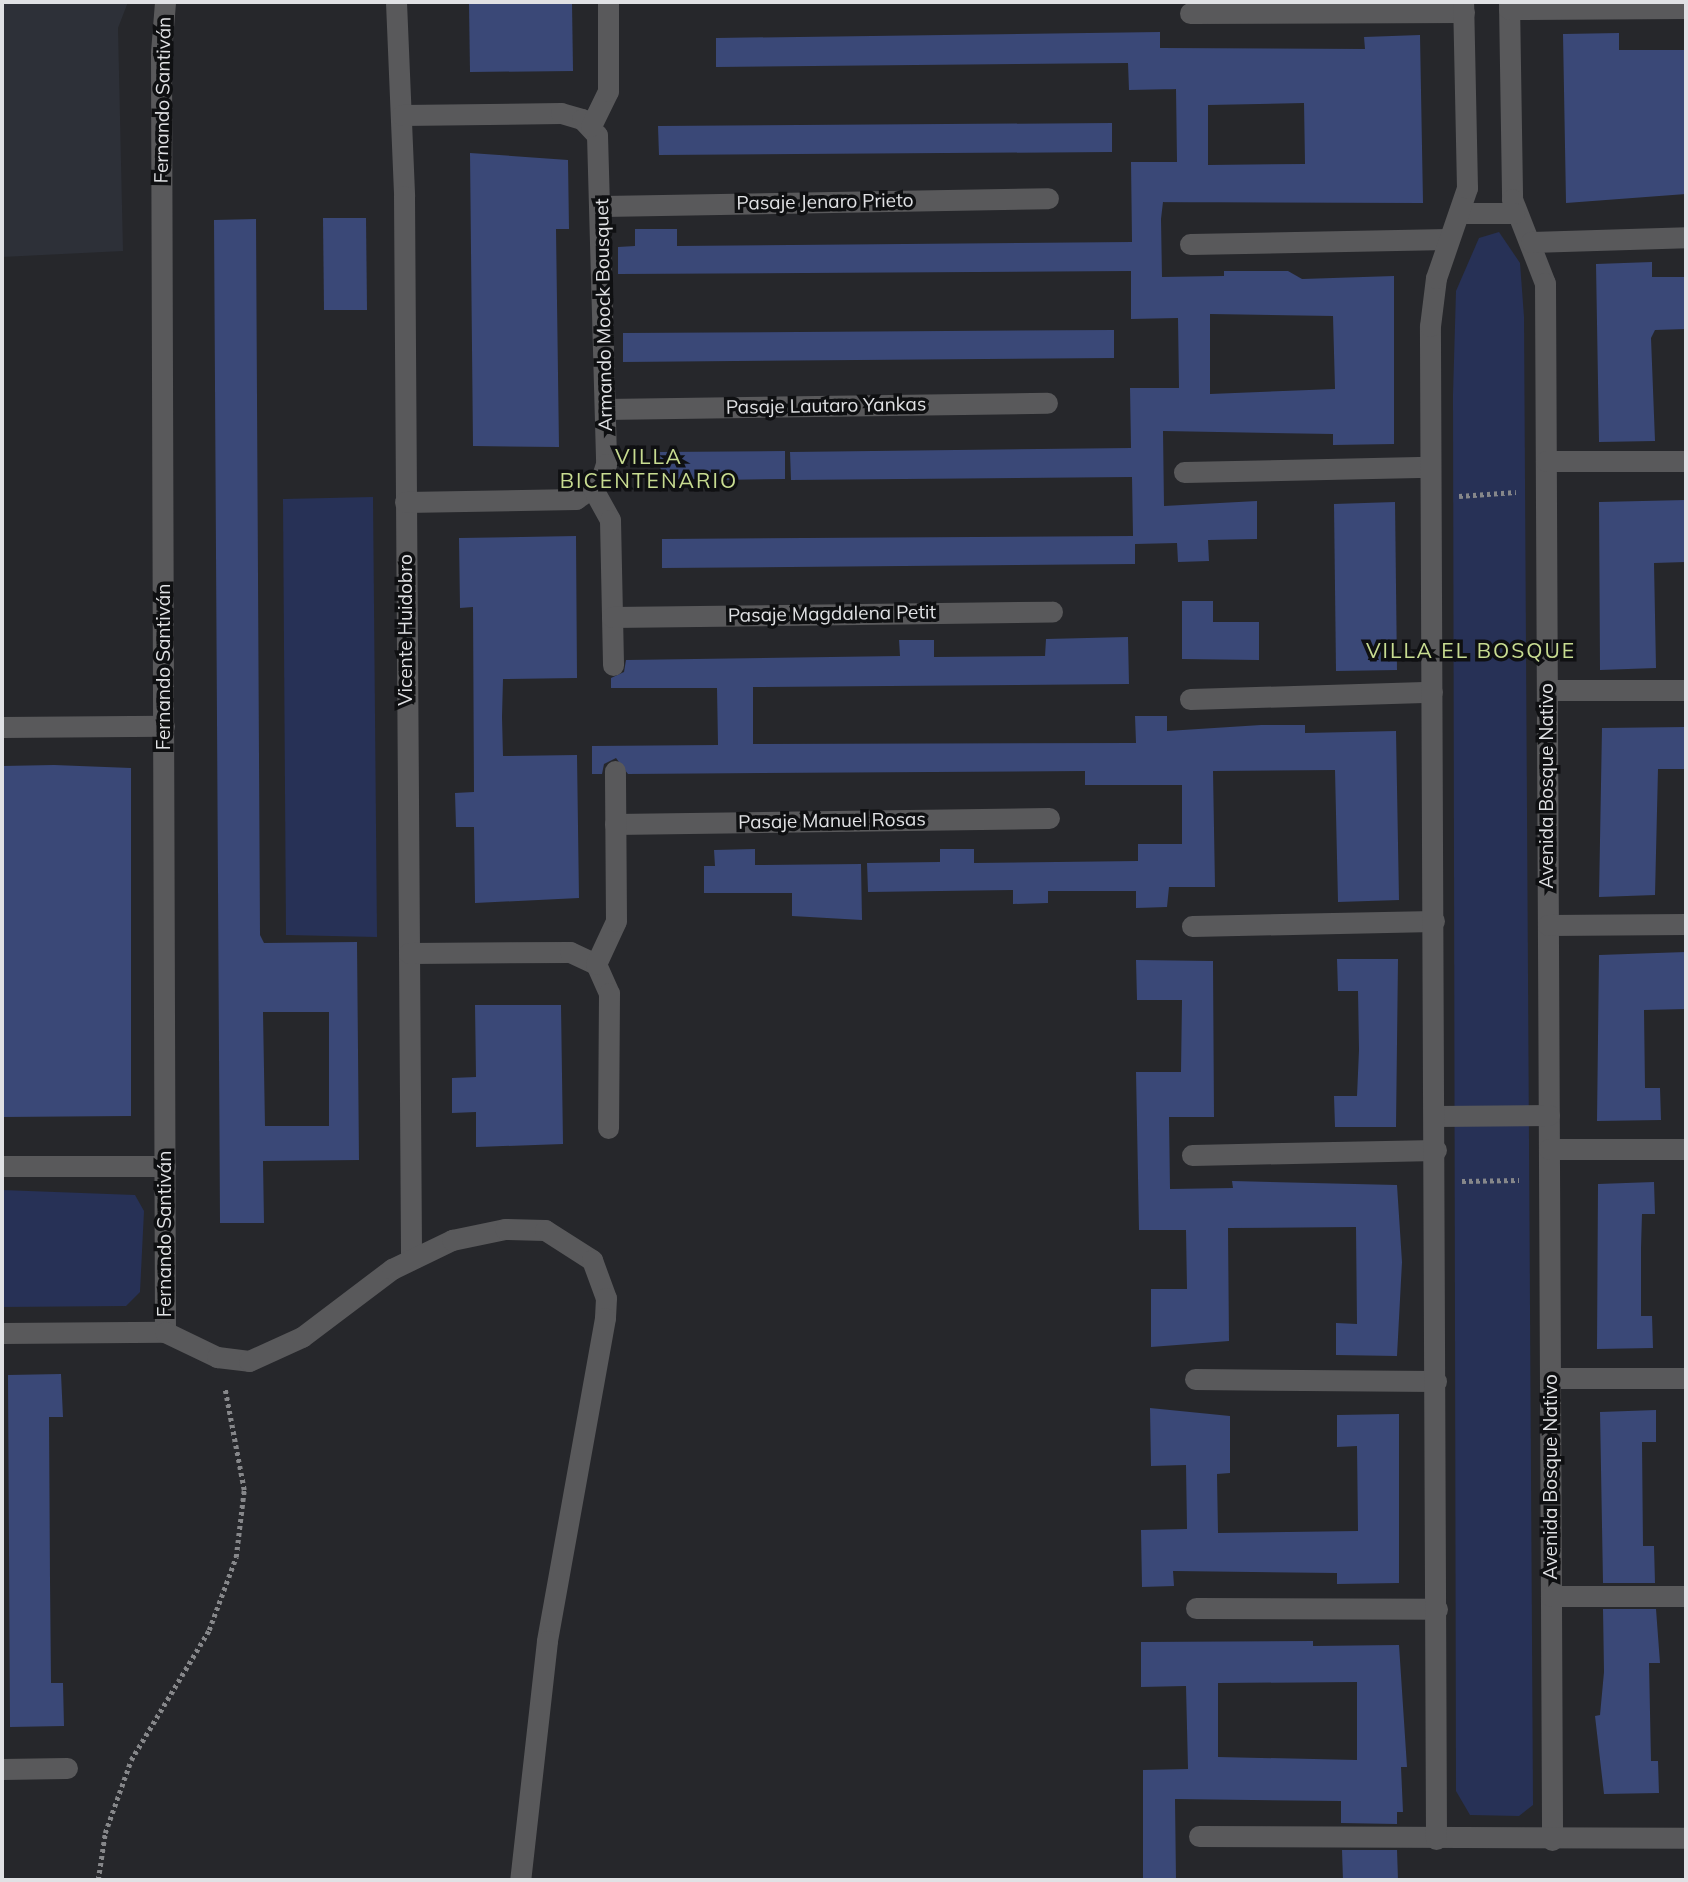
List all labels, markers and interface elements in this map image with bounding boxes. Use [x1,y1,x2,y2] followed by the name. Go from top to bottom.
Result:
[150,17,176,183] street label: Fernando Santiván
[736,189,914,215] street label: Pasaje Jenaro Prieto
[591,198,617,432] street label: Armando Moock Bousquet
[726,393,926,419] street label: Pasaje Lautaro Yankas
[561,443,737,493] district label: VILLA BICENTENARIO
[395,554,417,706] street label: Vicente Huidobro
[153,584,175,750] street label: Fernando Santiván
[728,601,936,627] street label: Pasaje Magdalena Petit
[1368,637,1574,663] district label: VILLA EL BOSQUE
[1536,683,1558,889] street label: Avenida Bosque Nativo
[738,808,926,834] street label: Pasaje Manuel Rosas
[154,1151,176,1317] street label: Fernando Santiván
[1540,1374,1562,1580] street label: Avenida Bosque Nativo

